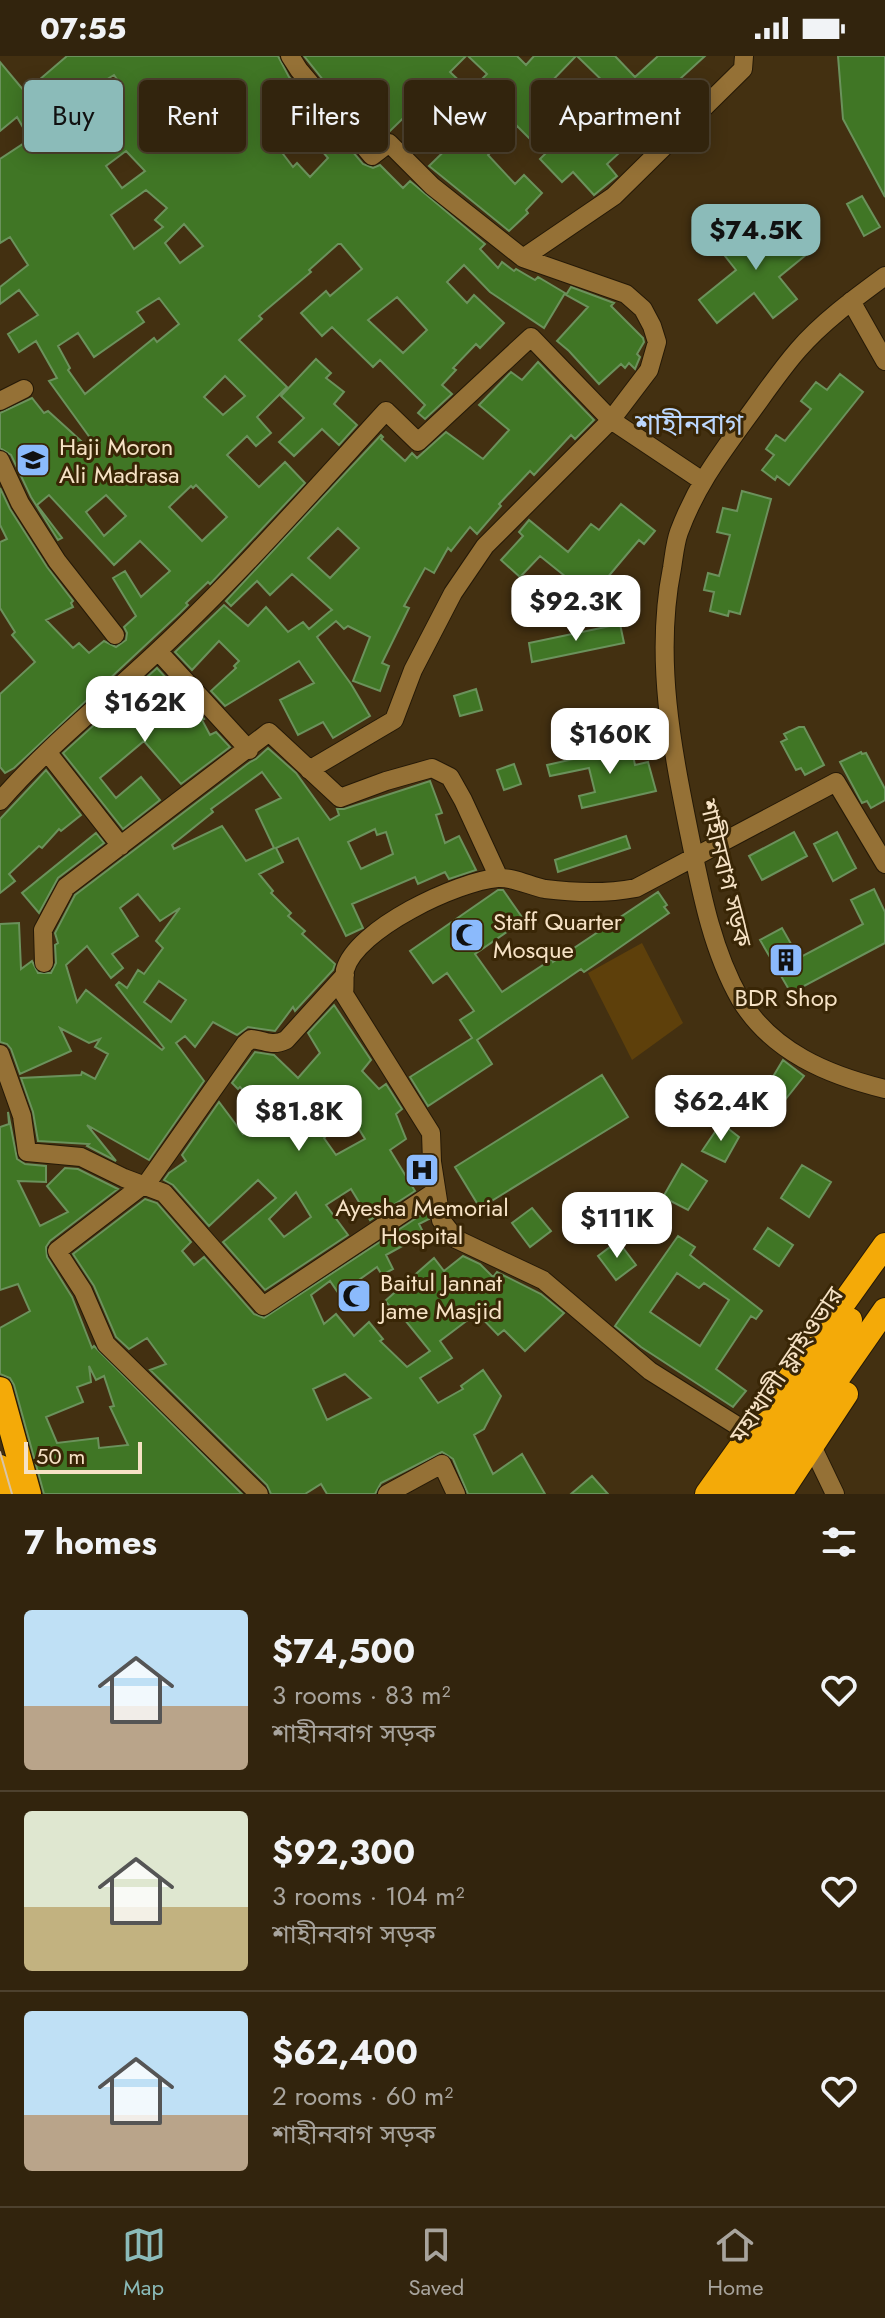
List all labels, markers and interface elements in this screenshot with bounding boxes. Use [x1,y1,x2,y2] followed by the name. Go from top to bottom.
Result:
[40,7,126,50] text: 07:55
[24,80,123,152] chip: Buy
[139,80,246,152] chip: Rent
[262,80,388,152] chip: Filters
[404,80,515,152] chip: New
[531,80,709,152] chip: Apartment
[691,204,821,272] pin: $74.5K
[709,211,803,249] text: $74.5K
[634,404,744,445] district label: শাহীনবাগ
[59,429,179,492] place label: Haji Moron Ali Madrasa
[14,441,52,479] school or university icon: Haji Moron Ali Madrasa
[511,575,641,643] pin: $92.3K
[529,582,623,620] text: $92.3K
[89,676,201,744] pin: $162K
[104,683,186,721] text: $162K
[554,708,666,776] pin: $160K
[569,715,651,753] text: $160K
[690,794,761,951] street label: শাহীনবাগ সড়ক
[493,904,623,967] place label: Staff Quarter Mosque
[448,916,486,954] mosque icon: Staff Quarter Mosque
[767,941,805,979] building icon: BDR Shop
[735,980,837,1015] place label: BDR Shop
[656,1075,786,1143] pin: $62.4K
[673,1082,769,1120] text: $62.4K
[234,1085,364,1153] pin: $81.8K
[255,1092,343,1130] text: $81.8K
[403,1151,441,1189] hospital icon: Ayesha Memorial Hospital
[335,1190,509,1253] place label: Ayesha Memorial Hospital
[561,1192,673,1260] pin: $111K
[580,1199,654,1237] text: $111K
[377,1265,502,1328] place label: Baitul Jannat Jame Masjid
[335,1277,373,1315] mosque icon: Baitul Jannat Jame Masjid
[720,1279,852,1451] street label: মহাখালী ফ্লাইওভার
[24,1438,142,1474] scale bar
[36,1440,85,1472] text: 50 m
[24,1518,157,1567] text: 7 homes
[817,1520,861,1564] icon: filters
[272,1627,415,1676] text: $74,500
[88,1642,184,1738] icon: home
[817,1668,861,1712] icon: heart
[272,1676,451,1714] text: 3 rooms · 83 m²
[272,1714,436,1752] text: শাহীনবাগ সড়ক
[272,1828,415,1877] text: $92,300
[88,1843,184,1939] icon: home
[817,1869,861,1913] icon: heart
[272,1877,465,1915] text: 3 rooms · 104 m²
[272,1915,436,1953] text: শাহীনবাগ সড়ক
[272,2028,418,2077] text: $62,400
[88,2043,184,2139] icon: home
[817,2069,861,2113] icon: heart
[272,2077,453,2115] text: 2 rooms · 60 m²
[272,2115,436,2153] text: শাহীনবাগ সড়ক
[122,2223,166,2303] tab: Map
[409,2223,464,2303] tab: Saved
[707,2223,763,2303] tab: Home

